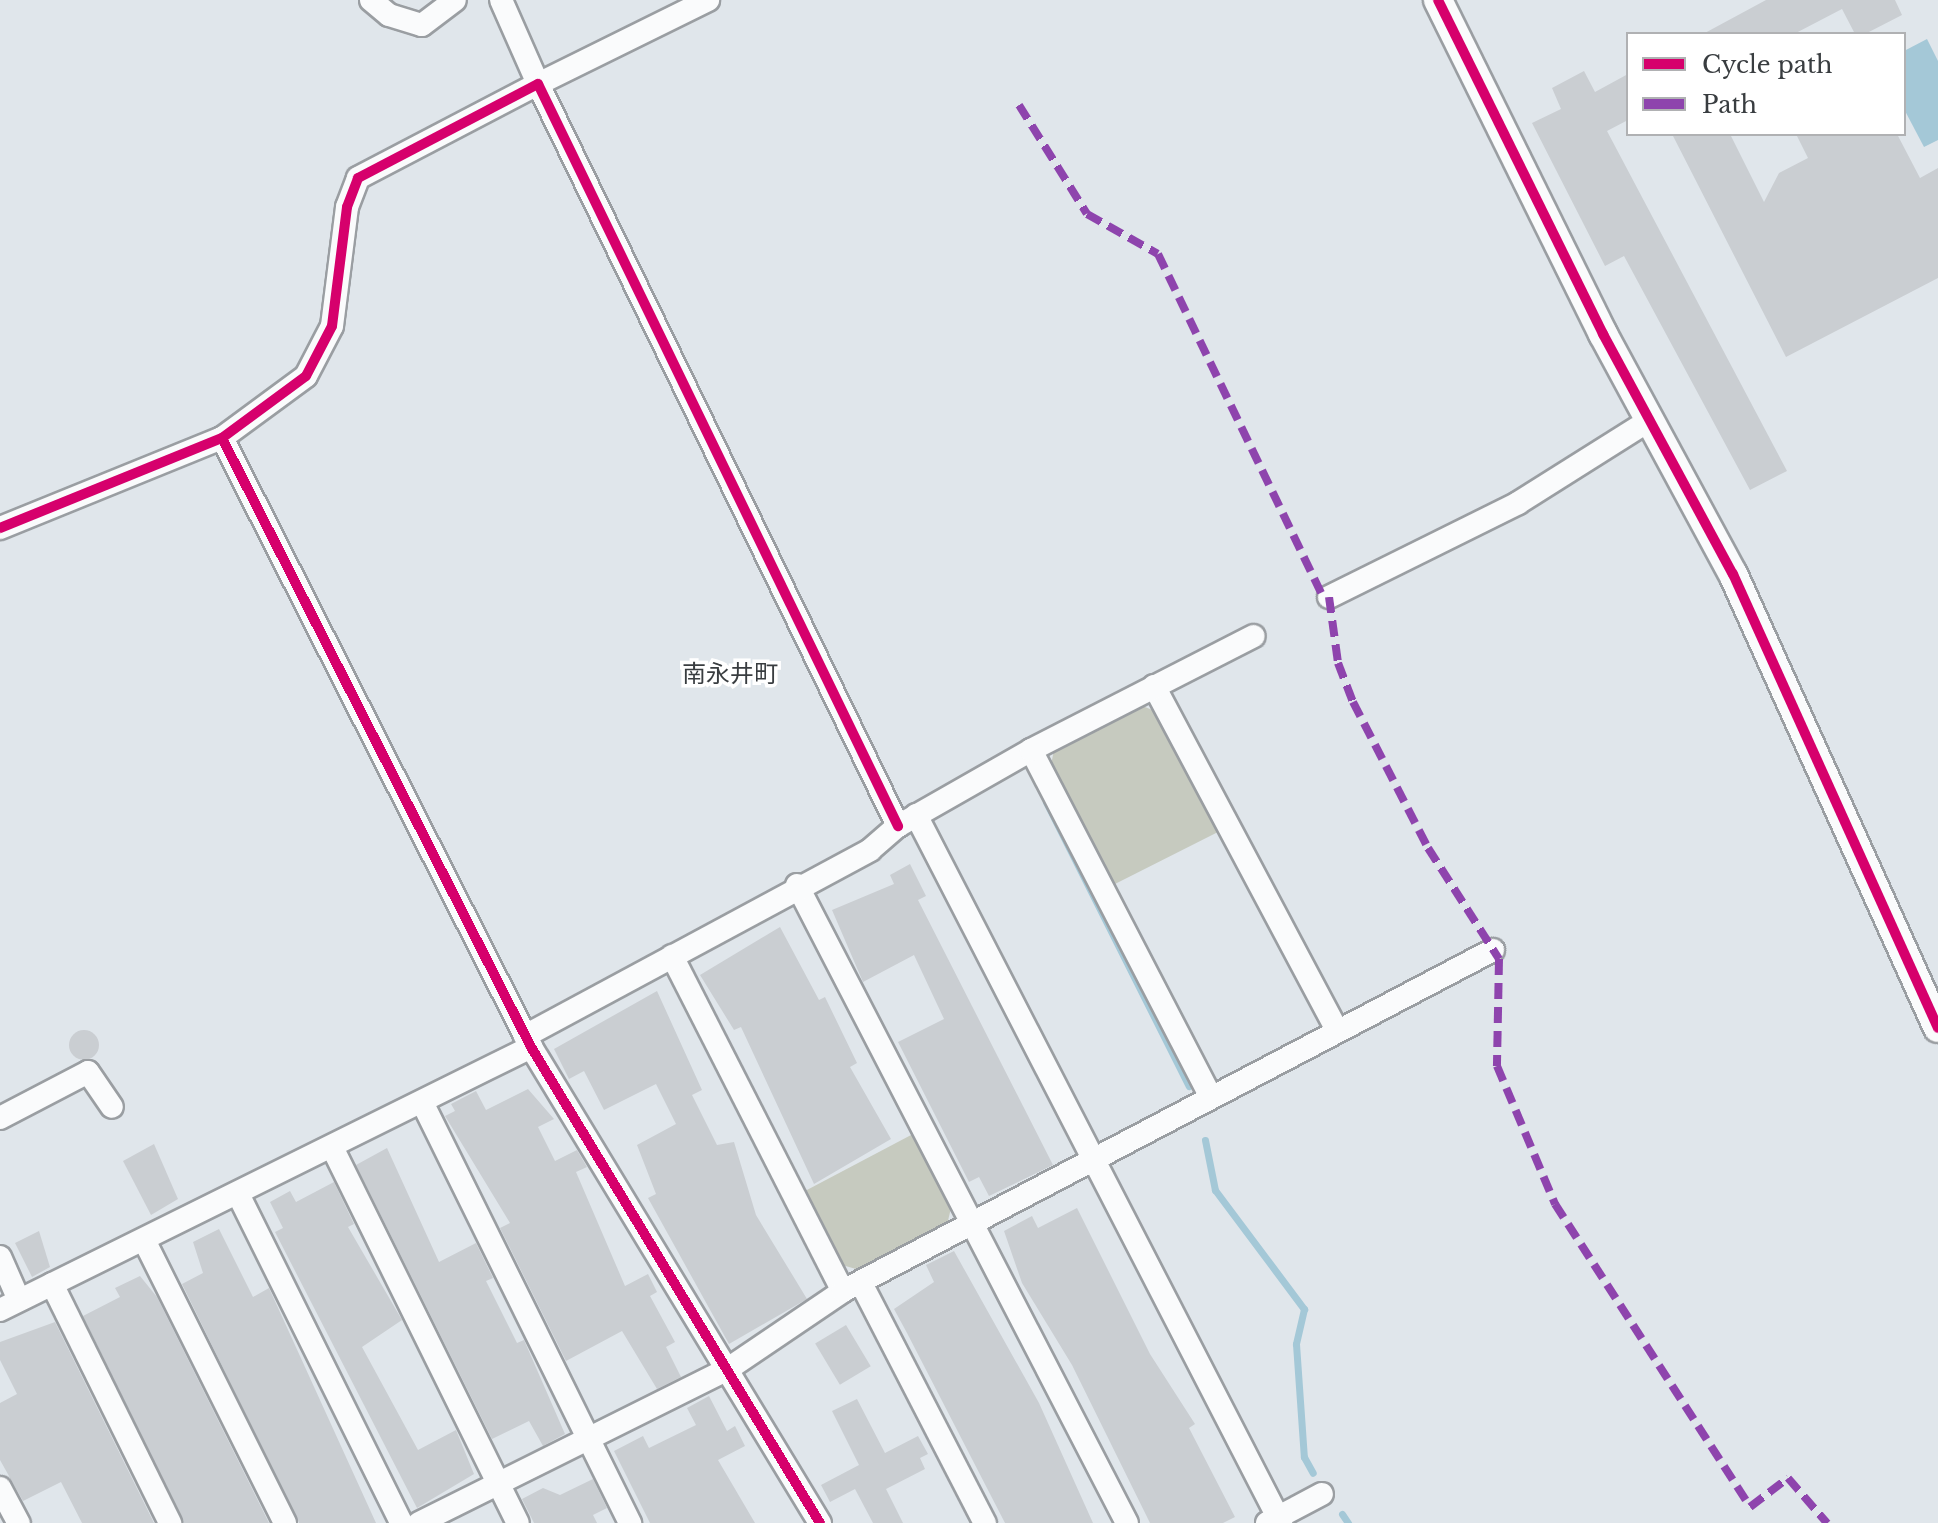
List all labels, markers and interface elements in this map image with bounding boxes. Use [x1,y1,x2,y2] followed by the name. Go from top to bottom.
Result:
[1626,32,1906,136] legend
[1702,50,1833,79] text: Cycle path
[1702,90,1757,119] text: Path
[682,660,778,688] district label: 南永井町

